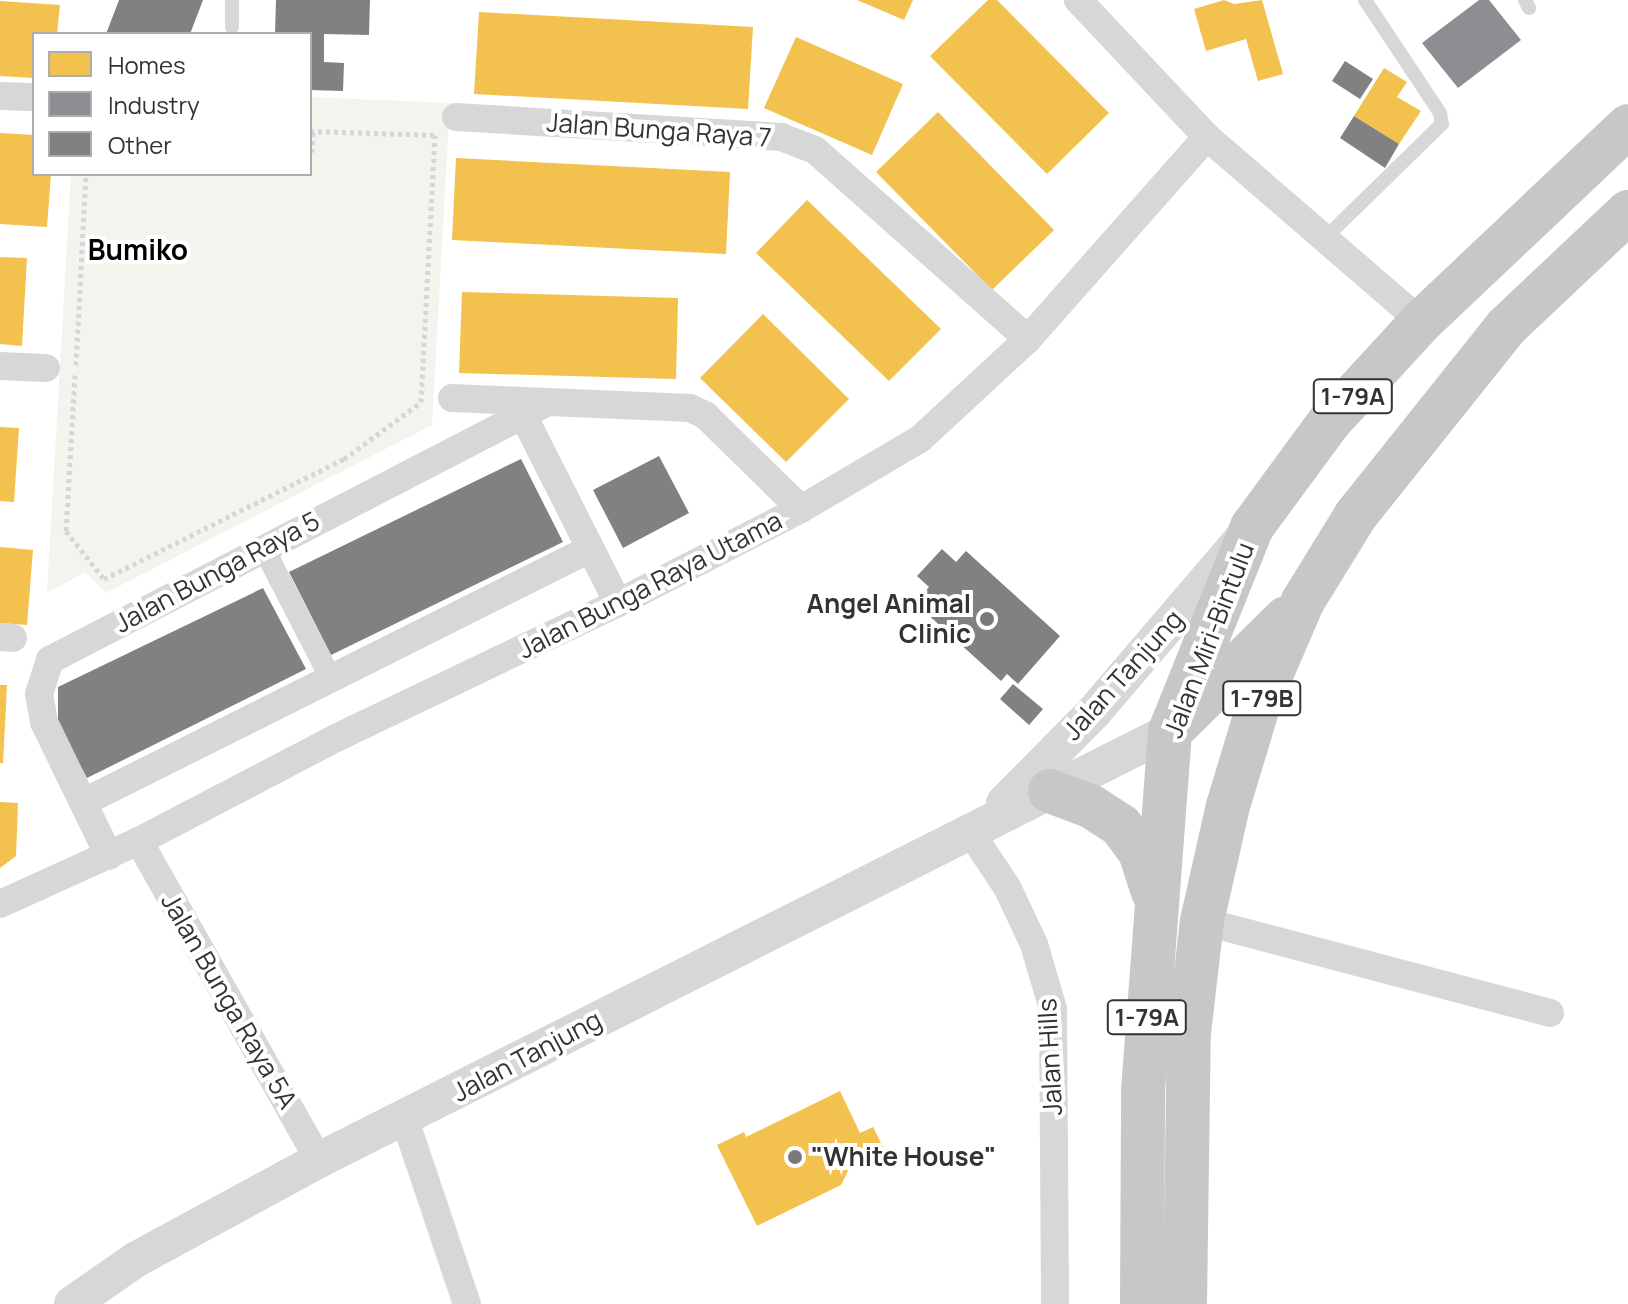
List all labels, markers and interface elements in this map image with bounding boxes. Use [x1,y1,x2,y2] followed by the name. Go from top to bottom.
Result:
[32,32,312,176] legend
[108,48,186,81] text: Homes
[108,88,200,121] text: Industry
[545,107,773,153] street label: Jalan Bunga Raya 7
[108,128,172,161] text: Other
[88,232,188,266] district label: Bumiko
[1311,376,1395,416] road number: 1-79A
[109,505,325,639] street label: Jalan Bunga Raya 5
[513,505,787,665] street label: Jalan Bunga Raya Utama
[1157,538,1261,742] street label: Jalan Miri-Bintulu
[807,588,971,650] place label: Angel Animal Clinic
[1057,604,1189,746] street label: Jalan Tanjung
[978,610,996,628] marker: Angel Animal Clinic
[1222,678,1302,718] road number: 1-79B
[155,888,303,1114] street label: Jalan Bunga Raya 5A
[1105,997,1189,1037] road number: 1-79A
[1031,998,1069,1116] street label: Jalan Hills
[447,1004,607,1108] street label: Jalan Tanjung
[811,1141,996,1173] place label: "White House"
[786,1148,804,1166] marker: "White House"

